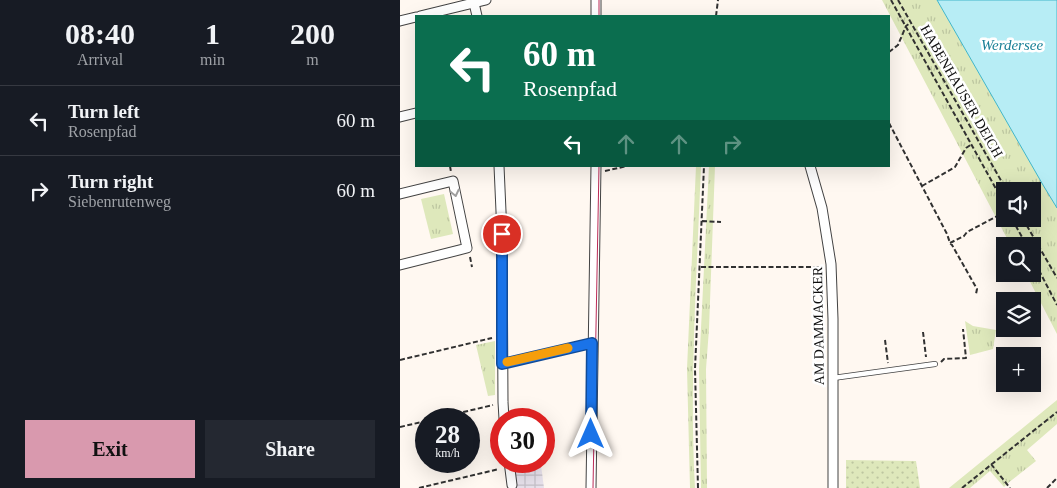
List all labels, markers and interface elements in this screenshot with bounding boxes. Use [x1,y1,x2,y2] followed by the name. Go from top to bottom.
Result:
[65,17,135,50] text: 08:40
[205,17,220,50] text: 1
[290,17,335,50] text: 200
[917,22,1006,160] street label: HABENHAUSER DEICH
[440,35,505,100] icon: left
[523,35,596,74] text: 60 m
[981,37,1043,53] water label: Werdersee
[77,51,123,68] text: Arrival
[200,51,225,68] text: min
[306,51,319,68] text: m
[523,76,617,101] text: Rosenpfad
[68,101,140,122] text: Turn left
[25,107,53,135] icon: left
[336,110,375,131] text: 60 m
[68,123,136,140] text: Rosenpfad
[559,130,587,158] icon: left
[612,130,640,158] icon: ahead
[665,130,693,158] icon: ahead
[718,130,746,158] icon: right
[68,171,153,192] text: Turn right
[25,177,53,205] icon: right
[336,180,375,201] text: 60 m
[996,182,1041,392] map controls
[996,182,1041,227] button: sound
[449,189,460,198] one-way arrow
[68,193,171,210] text: Siebenrutenweg
[481,213,523,255] pin
[488,220,516,248] icon: arrive
[996,237,1041,282] button: search
[810,266,827,385] street label: AM DAMMACKER
[996,292,1041,337] button: layers
[996,347,1041,392] button: +
[564,407,616,459] position arrow
[490,408,555,473] speed limit sign: 30
[25,420,195,478] button: Exit
[205,420,375,478] button: Share
[435,421,460,448] text: 28
[435,446,460,460] text: km/h

